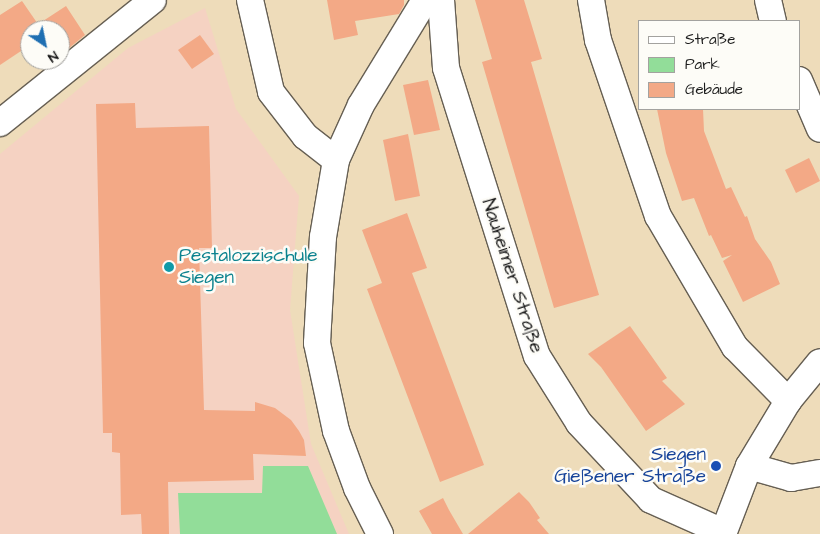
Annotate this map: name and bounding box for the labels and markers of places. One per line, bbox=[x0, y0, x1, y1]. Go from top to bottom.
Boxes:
place label: Pestalozzischule Siegen bbox=[179, 245, 318, 289]
marker: Pestalozzischule Siegen bbox=[163, 261, 175, 273]
place label: Siegen Gießener Straße bbox=[554, 444, 706, 488]
marker: Siegen Gießener Straße bbox=[710, 460, 722, 472]

